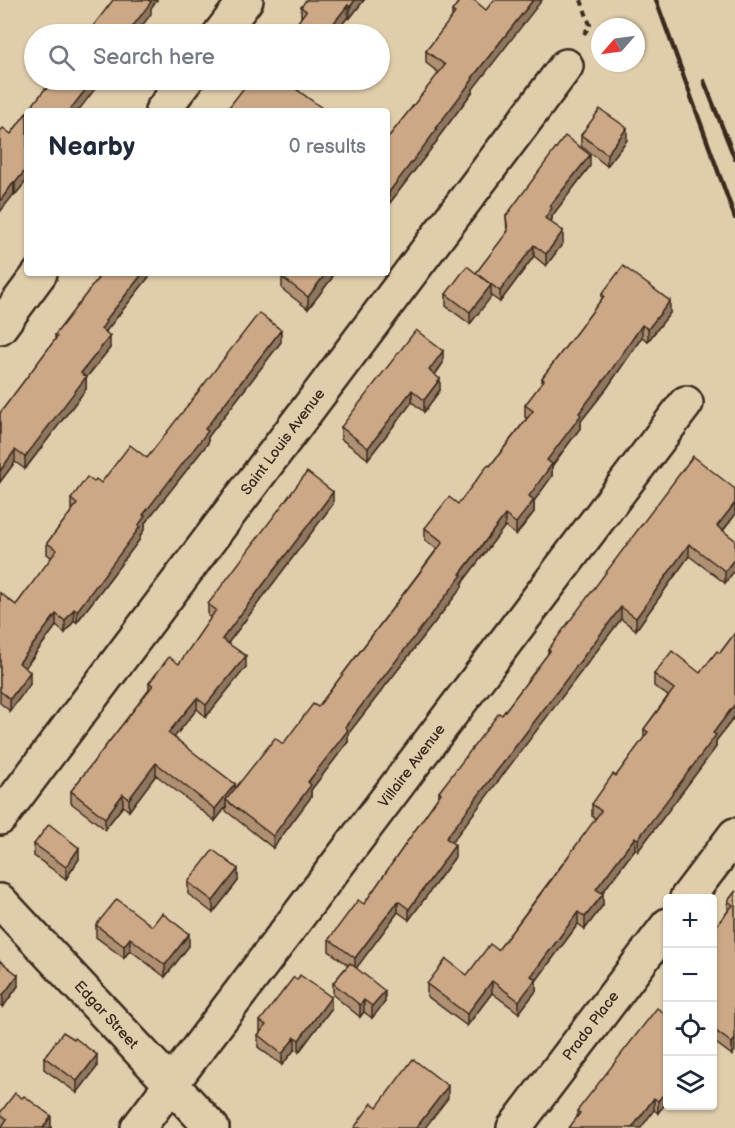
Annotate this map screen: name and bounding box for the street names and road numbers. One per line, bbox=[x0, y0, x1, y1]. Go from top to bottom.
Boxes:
street label: Saint Louis Avenue bbox=[237, 385, 329, 499]
street label: Villaire Avenue bbox=[374, 720, 450, 812]
street label: Edgar Street bbox=[70, 977, 143, 1053]
street label: Prado Place bbox=[559, 987, 623, 1065]

